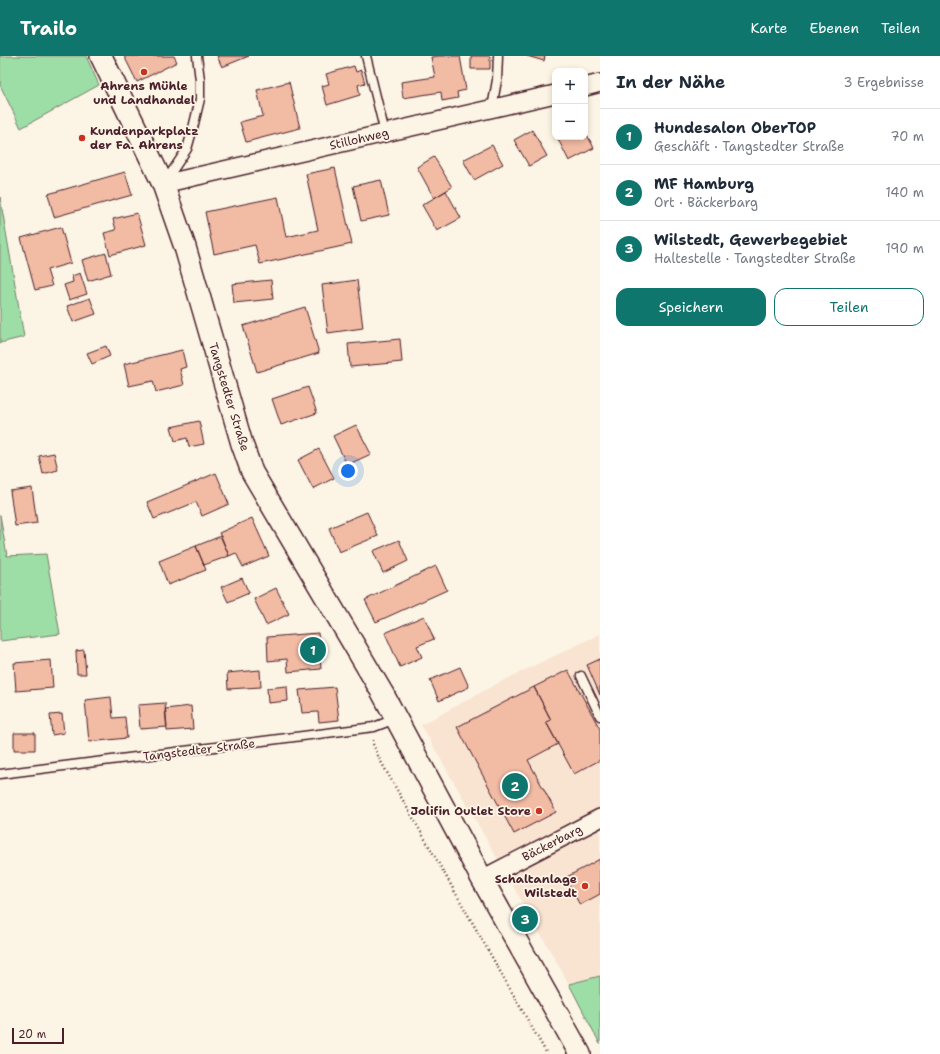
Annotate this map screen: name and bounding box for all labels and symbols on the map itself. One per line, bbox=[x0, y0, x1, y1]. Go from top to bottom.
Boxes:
marker: Ahrens Mühle und Landhandel bbox=[139, 67, 149, 77]
place label: Ahrens Mühle und Landhandel bbox=[93, 78, 195, 108]
place label: Kundenparkplatz der Fa. Ahrens bbox=[90, 123, 199, 153]
street label: Stillohweg bbox=[328, 124, 390, 154]
marker: Kundenparkplatz der Fa. Ahrens bbox=[77, 133, 87, 143]
street label: Tangstedter Straße bbox=[205, 341, 253, 453]
your location bbox=[338, 461, 358, 481]
pin: 1 bbox=[300, 635, 326, 665]
street label: Tangstedter Straße bbox=[142, 735, 256, 765]
pin: 2 bbox=[502, 771, 528, 801]
place label: Jolifin Outlet Store bbox=[410, 803, 531, 819]
marker: Jolifin Outlet Store bbox=[534, 806, 544, 816]
street label: Bäckerbarg bbox=[519, 821, 585, 865]
place label: Schaltanlage Wilstedt bbox=[495, 871, 577, 901]
marker: Schaltanlage Wilstedt bbox=[580, 881, 590, 891]
pin: 3 bbox=[512, 904, 538, 934]
scale bar bbox=[12, 1026, 64, 1045]

